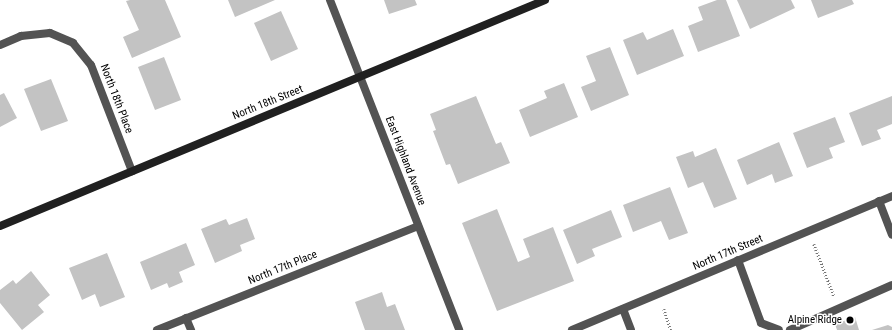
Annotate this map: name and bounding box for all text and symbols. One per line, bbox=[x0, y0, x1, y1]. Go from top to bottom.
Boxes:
street label: North 18th Place bbox=[97, 62, 135, 136]
street label: North 18th Street bbox=[231, 83, 305, 123]
street label: East Highland Avenue bbox=[382, 115, 428, 207]
street label: North 17th Street bbox=[691, 232, 765, 274]
street label: North 17th Place bbox=[247, 248, 319, 288]
place label: Alpine Ridge bbox=[788, 313, 842, 327]
marker: Alpine Ridge bbox=[845, 315, 855, 325]

